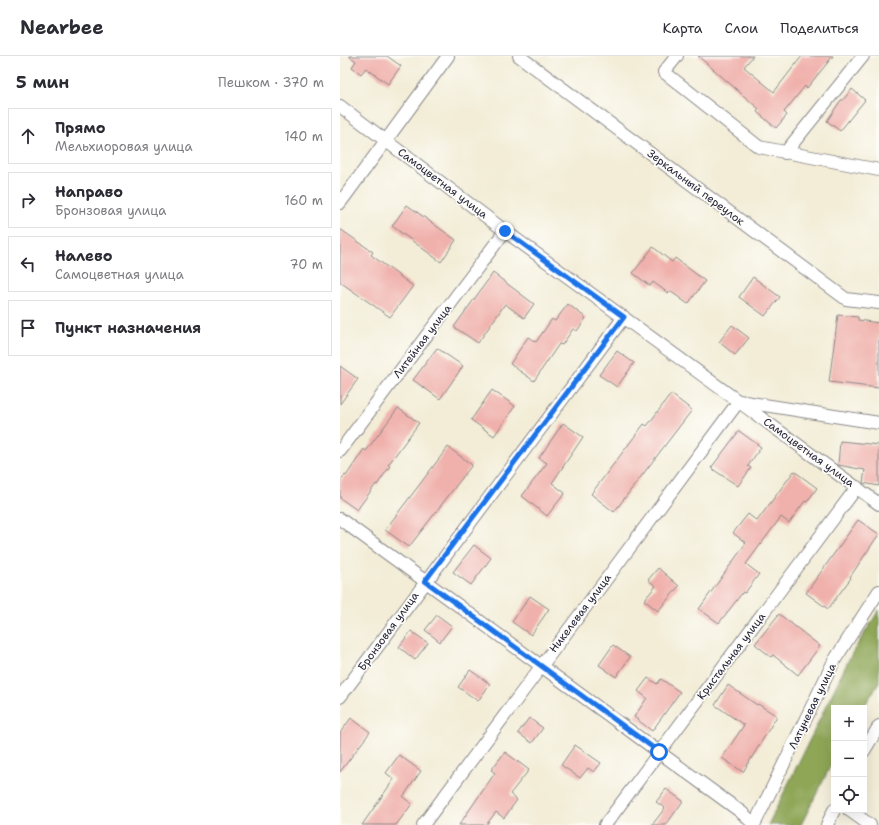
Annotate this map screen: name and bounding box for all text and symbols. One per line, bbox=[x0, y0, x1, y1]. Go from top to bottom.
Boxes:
text: Nearbee bbox=[20, 15, 104, 40]
text: Карта bbox=[662, 19, 703, 37]
text: Слои bbox=[725, 19, 758, 37]
text: Поделиться bbox=[780, 19, 859, 37]
text: 5 мин bbox=[16, 71, 69, 93]
text: Пешком · 370 m bbox=[218, 74, 324, 91]
text: Прямо bbox=[55, 118, 105, 138]
icon: ahead bbox=[17, 125, 39, 147]
text: 140 m bbox=[284, 128, 323, 145]
text: Мельхиоровая улица bbox=[55, 138, 192, 155]
street label: Самоцветная улица bbox=[395, 145, 491, 222]
street label: Зеркальный переулок bbox=[644, 146, 748, 229]
text: Направо bbox=[55, 182, 123, 202]
icon: right bbox=[17, 189, 39, 211]
text: 160 m bbox=[285, 192, 323, 209]
text: Бронзовая улица bbox=[55, 202, 166, 219]
route end bbox=[496, 222, 514, 240]
text: Налево bbox=[55, 246, 113, 266]
icon: left bbox=[17, 253, 39, 275]
text: 70 m bbox=[289, 256, 323, 273]
text: Самоцветная улица bbox=[55, 266, 184, 283]
street label: Литейная улица bbox=[390, 301, 455, 381]
icon: arrive bbox=[17, 317, 39, 339]
text: Пункт назначения bbox=[55, 318, 201, 338]
street label: Самоцветная улица bbox=[760, 414, 857, 491]
street label: Никелевая улица bbox=[546, 571, 615, 656]
street label: Бронзовая улица bbox=[355, 589, 422, 674]
street label: Кристальная улица bbox=[694, 610, 769, 703]
street label: Латуневая улица bbox=[785, 661, 840, 752]
map controls bbox=[831, 705, 867, 813]
button: + bbox=[831, 705, 867, 741]
button: − bbox=[831, 741, 867, 777]
route start bbox=[650, 743, 668, 761]
button: locate bbox=[831, 777, 867, 813]

